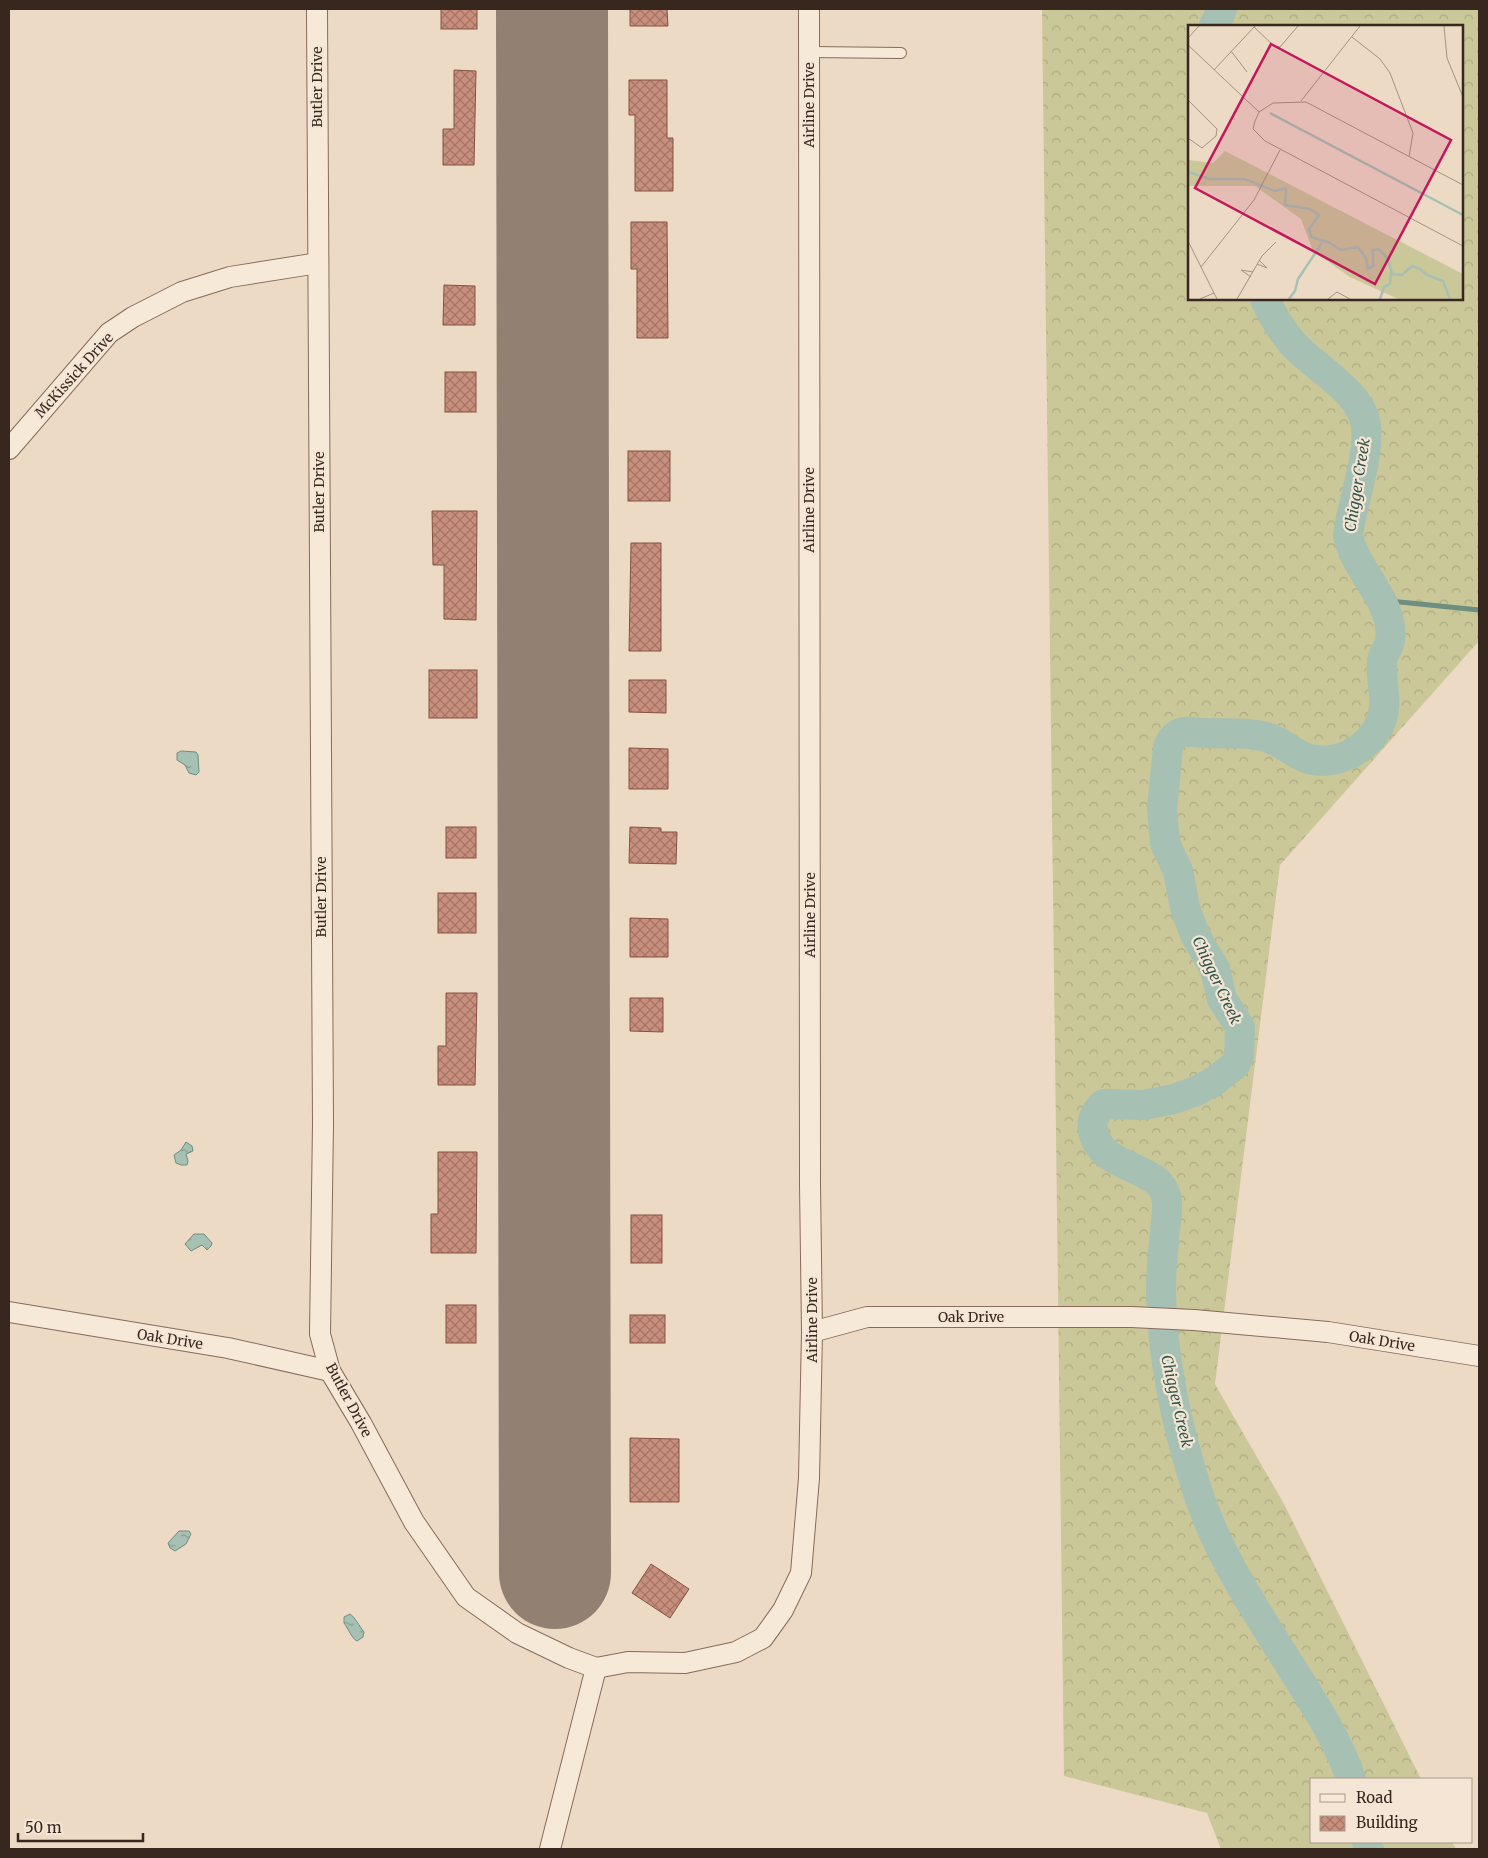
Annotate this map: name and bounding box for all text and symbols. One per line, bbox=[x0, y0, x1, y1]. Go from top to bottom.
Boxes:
inset map bbox=[1188, 25, 1463, 300]
street label: Butler Drive bbox=[308, 46, 326, 128]
street label: Airline Drive bbox=[800, 62, 818, 149]
street label: McKissick Drive bbox=[31, 329, 117, 421]
water label: Chigger Creek bbox=[1340, 436, 1374, 533]
street label: Butler Drive bbox=[310, 451, 328, 533]
street label: Airline Drive bbox=[800, 467, 818, 554]
street label: Butler Drive bbox=[312, 856, 330, 938]
street label: Airline Drive bbox=[801, 872, 819, 959]
water label: Chigger Creek bbox=[1188, 933, 1246, 1028]
street label: Airline Drive bbox=[803, 1277, 821, 1364]
street label: Oak Drive bbox=[938, 1308, 1004, 1326]
street label: Oak Drive bbox=[136, 1325, 204, 1353]
street label: Oak Drive bbox=[1348, 1327, 1416, 1355]
water label: Chigger Creek bbox=[1157, 1353, 1197, 1450]
street label: Butler Drive bbox=[322, 1360, 376, 1440]
legend bbox=[1310, 1778, 1473, 1843]
text: Road bbox=[1356, 1788, 1392, 1807]
scale bar bbox=[18, 1810, 142, 1842]
text: Building bbox=[1356, 1813, 1418, 1832]
text: 50 m bbox=[25, 1818, 62, 1837]

